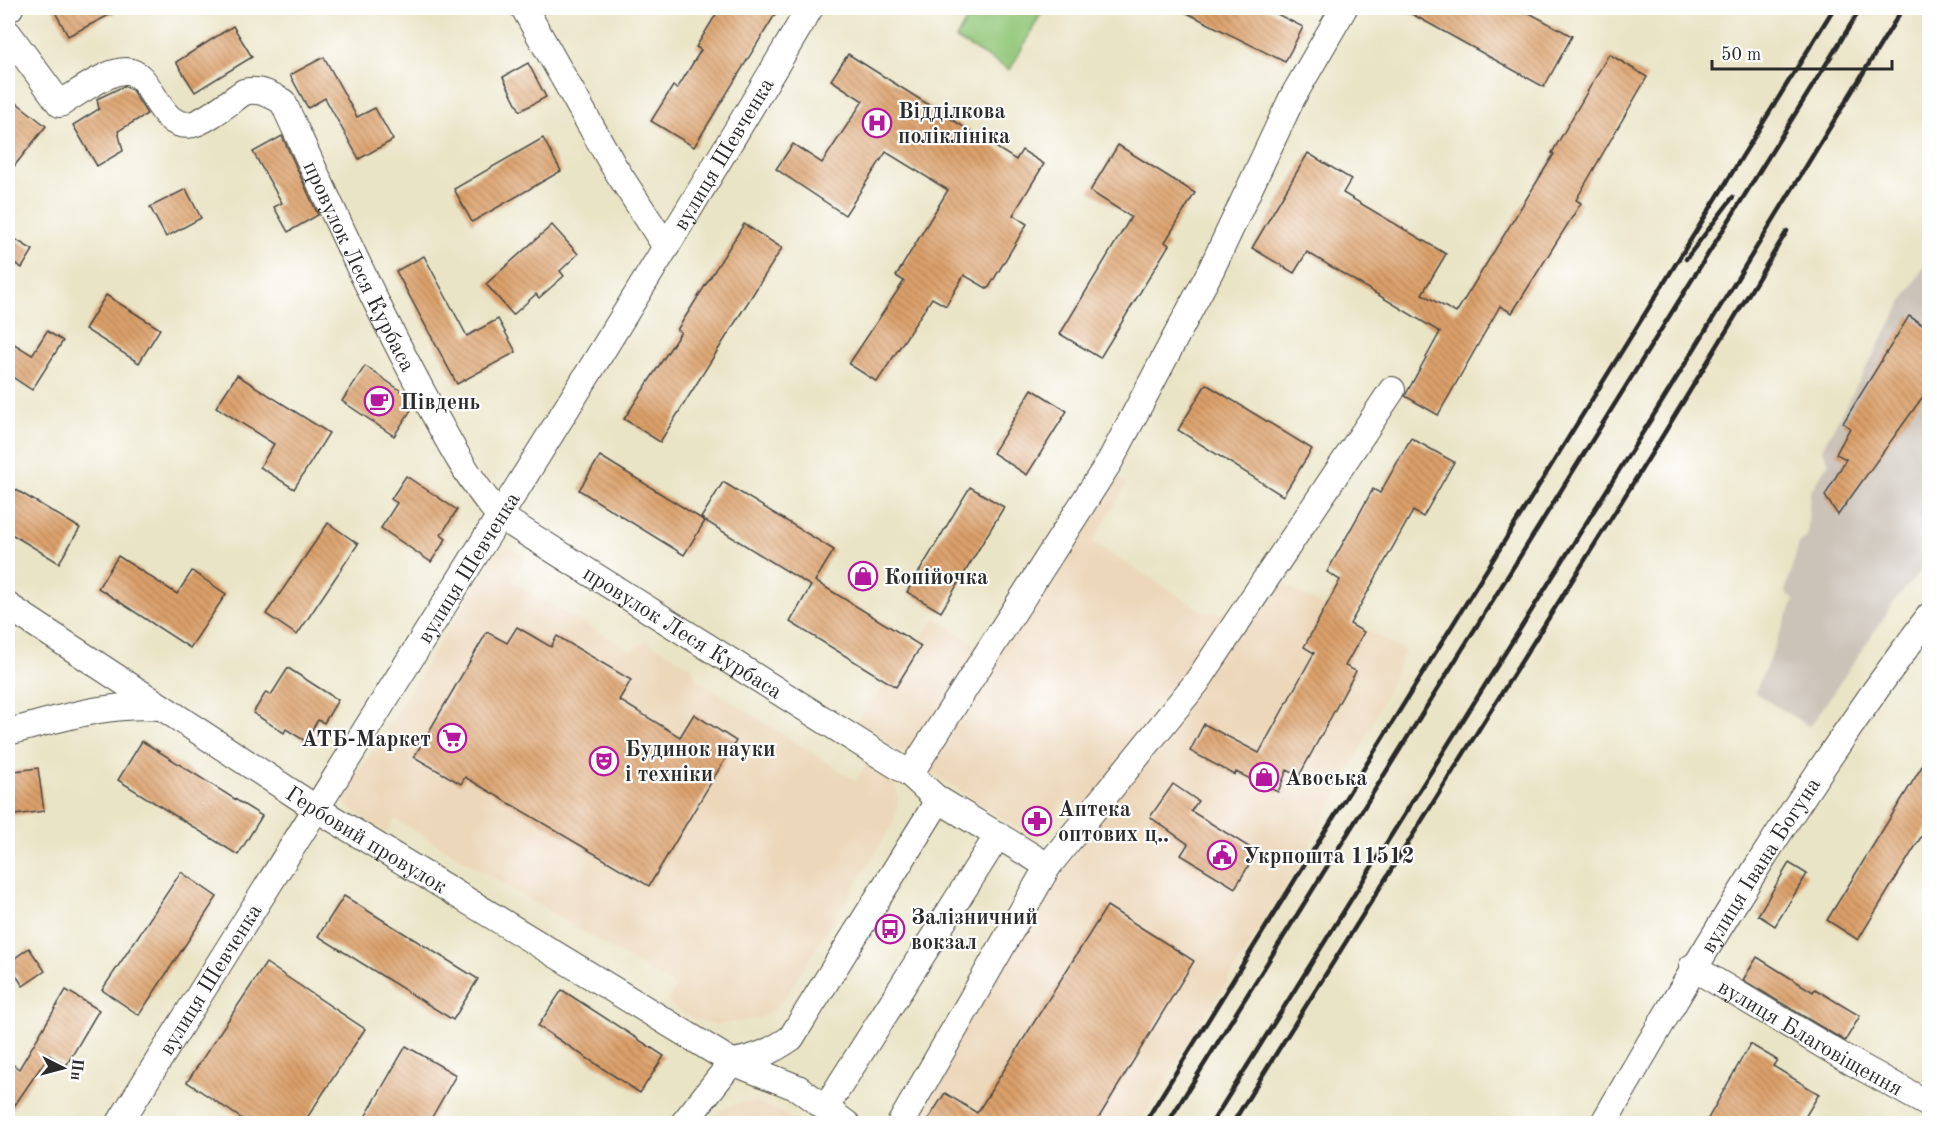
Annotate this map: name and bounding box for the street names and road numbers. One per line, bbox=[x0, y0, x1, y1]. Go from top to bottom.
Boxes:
street label: вулиця Шевченка bbox=[670, 74, 779, 235]
street label: провулок Леся Курбаса bbox=[299, 158, 418, 376]
street label: вулиця Шевченка bbox=[414, 489, 525, 648]
street label: провулок Леся Курбаса bbox=[579, 563, 786, 704]
street label: вулиця Івана Богуна bbox=[1697, 774, 1825, 957]
street label: Гербовий провулок bbox=[281, 783, 450, 899]
street label: вулиця Шевченка bbox=[156, 900, 267, 1059]
street label: вулиця Благовіщення bbox=[1714, 976, 1906, 1101]

